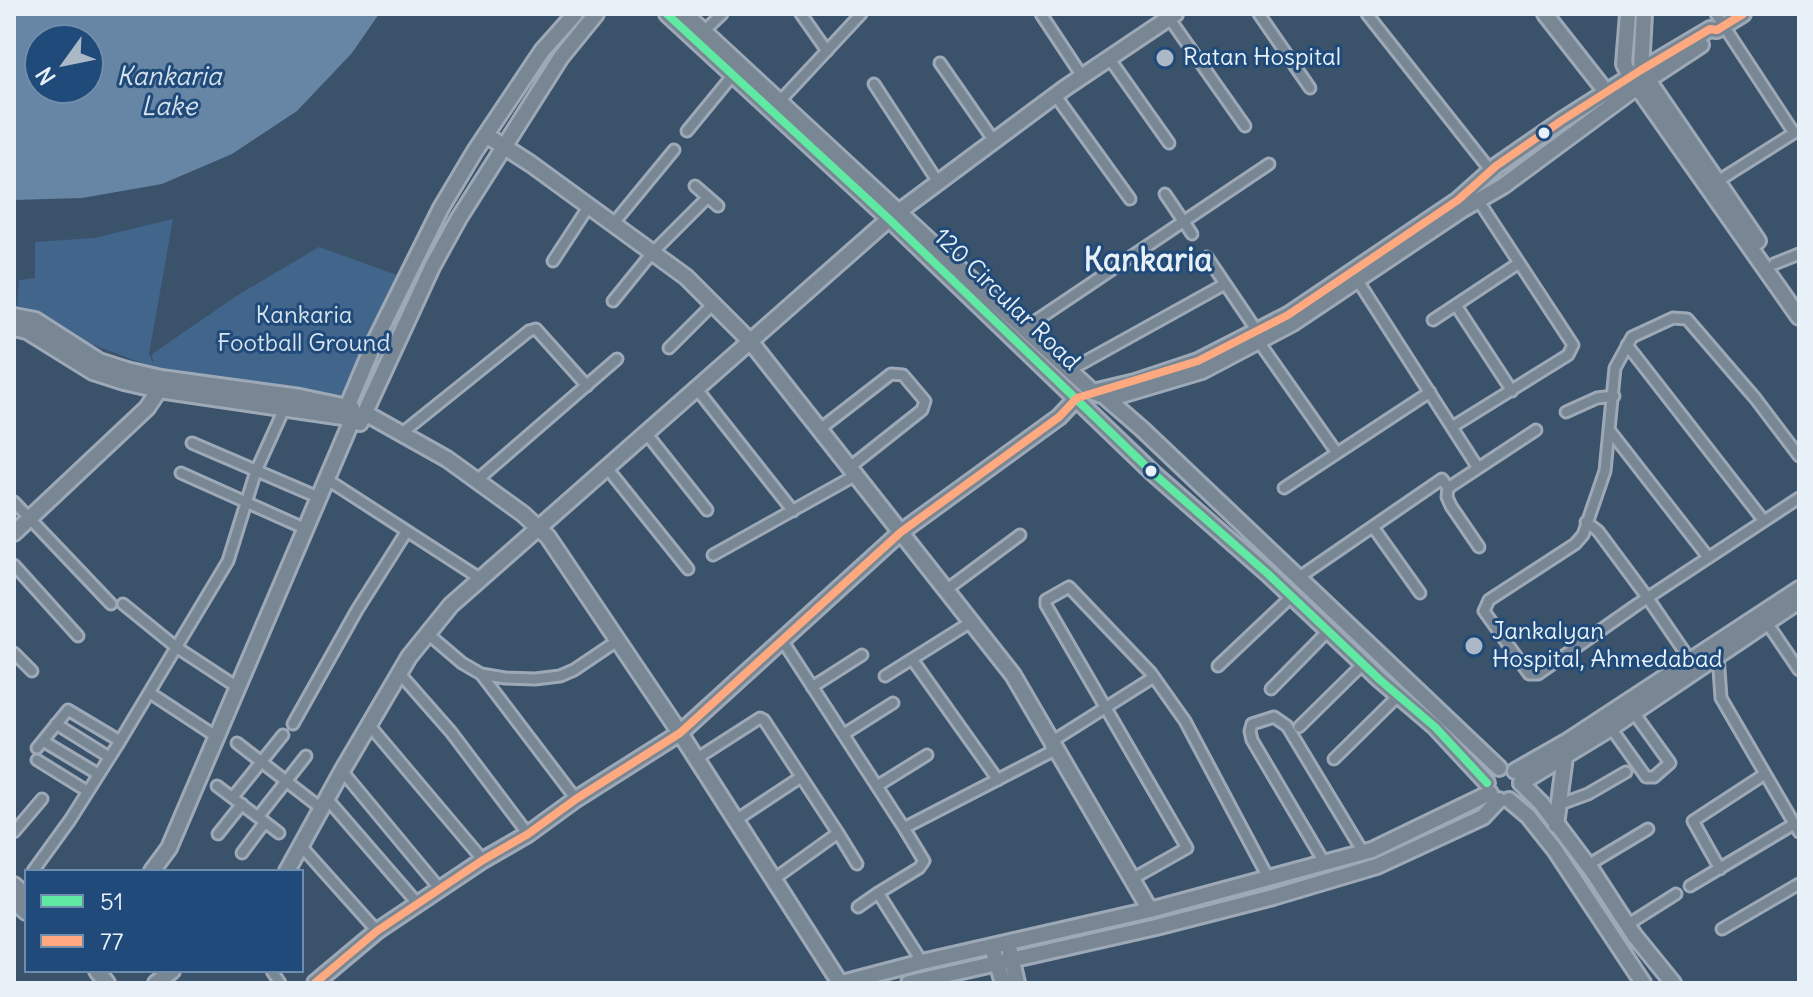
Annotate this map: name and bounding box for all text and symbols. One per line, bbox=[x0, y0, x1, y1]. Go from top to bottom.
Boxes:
north arrow bbox=[24, 24, 104, 104]
place label: Ratan Hospital bbox=[1183, 44, 1341, 72]
marker: Ratan Hospital bbox=[1154, 47, 1176, 69]
text: N bbox=[30, 62, 61, 90]
water label: Kankaria Lake bbox=[117, 62, 221, 124]
unlabelled marker bbox=[1536, 125, 1552, 141]
street label: 120 Circular Road bbox=[927, 223, 1085, 377]
district label: Kankaria bbox=[1083, 243, 1213, 281]
park label: Kankaria Football Ground bbox=[217, 302, 391, 358]
unlabelled marker bbox=[1143, 463, 1159, 479]
place label: Jankalyan Hospital, Ahmedabad bbox=[1492, 618, 1723, 674]
marker: Jankalyan Hospital, Ahmedabad bbox=[1463, 635, 1485, 657]
legend bbox=[24, 869, 304, 973]
text: 51 bbox=[100, 886, 123, 916]
text: 77 bbox=[100, 926, 124, 956]

